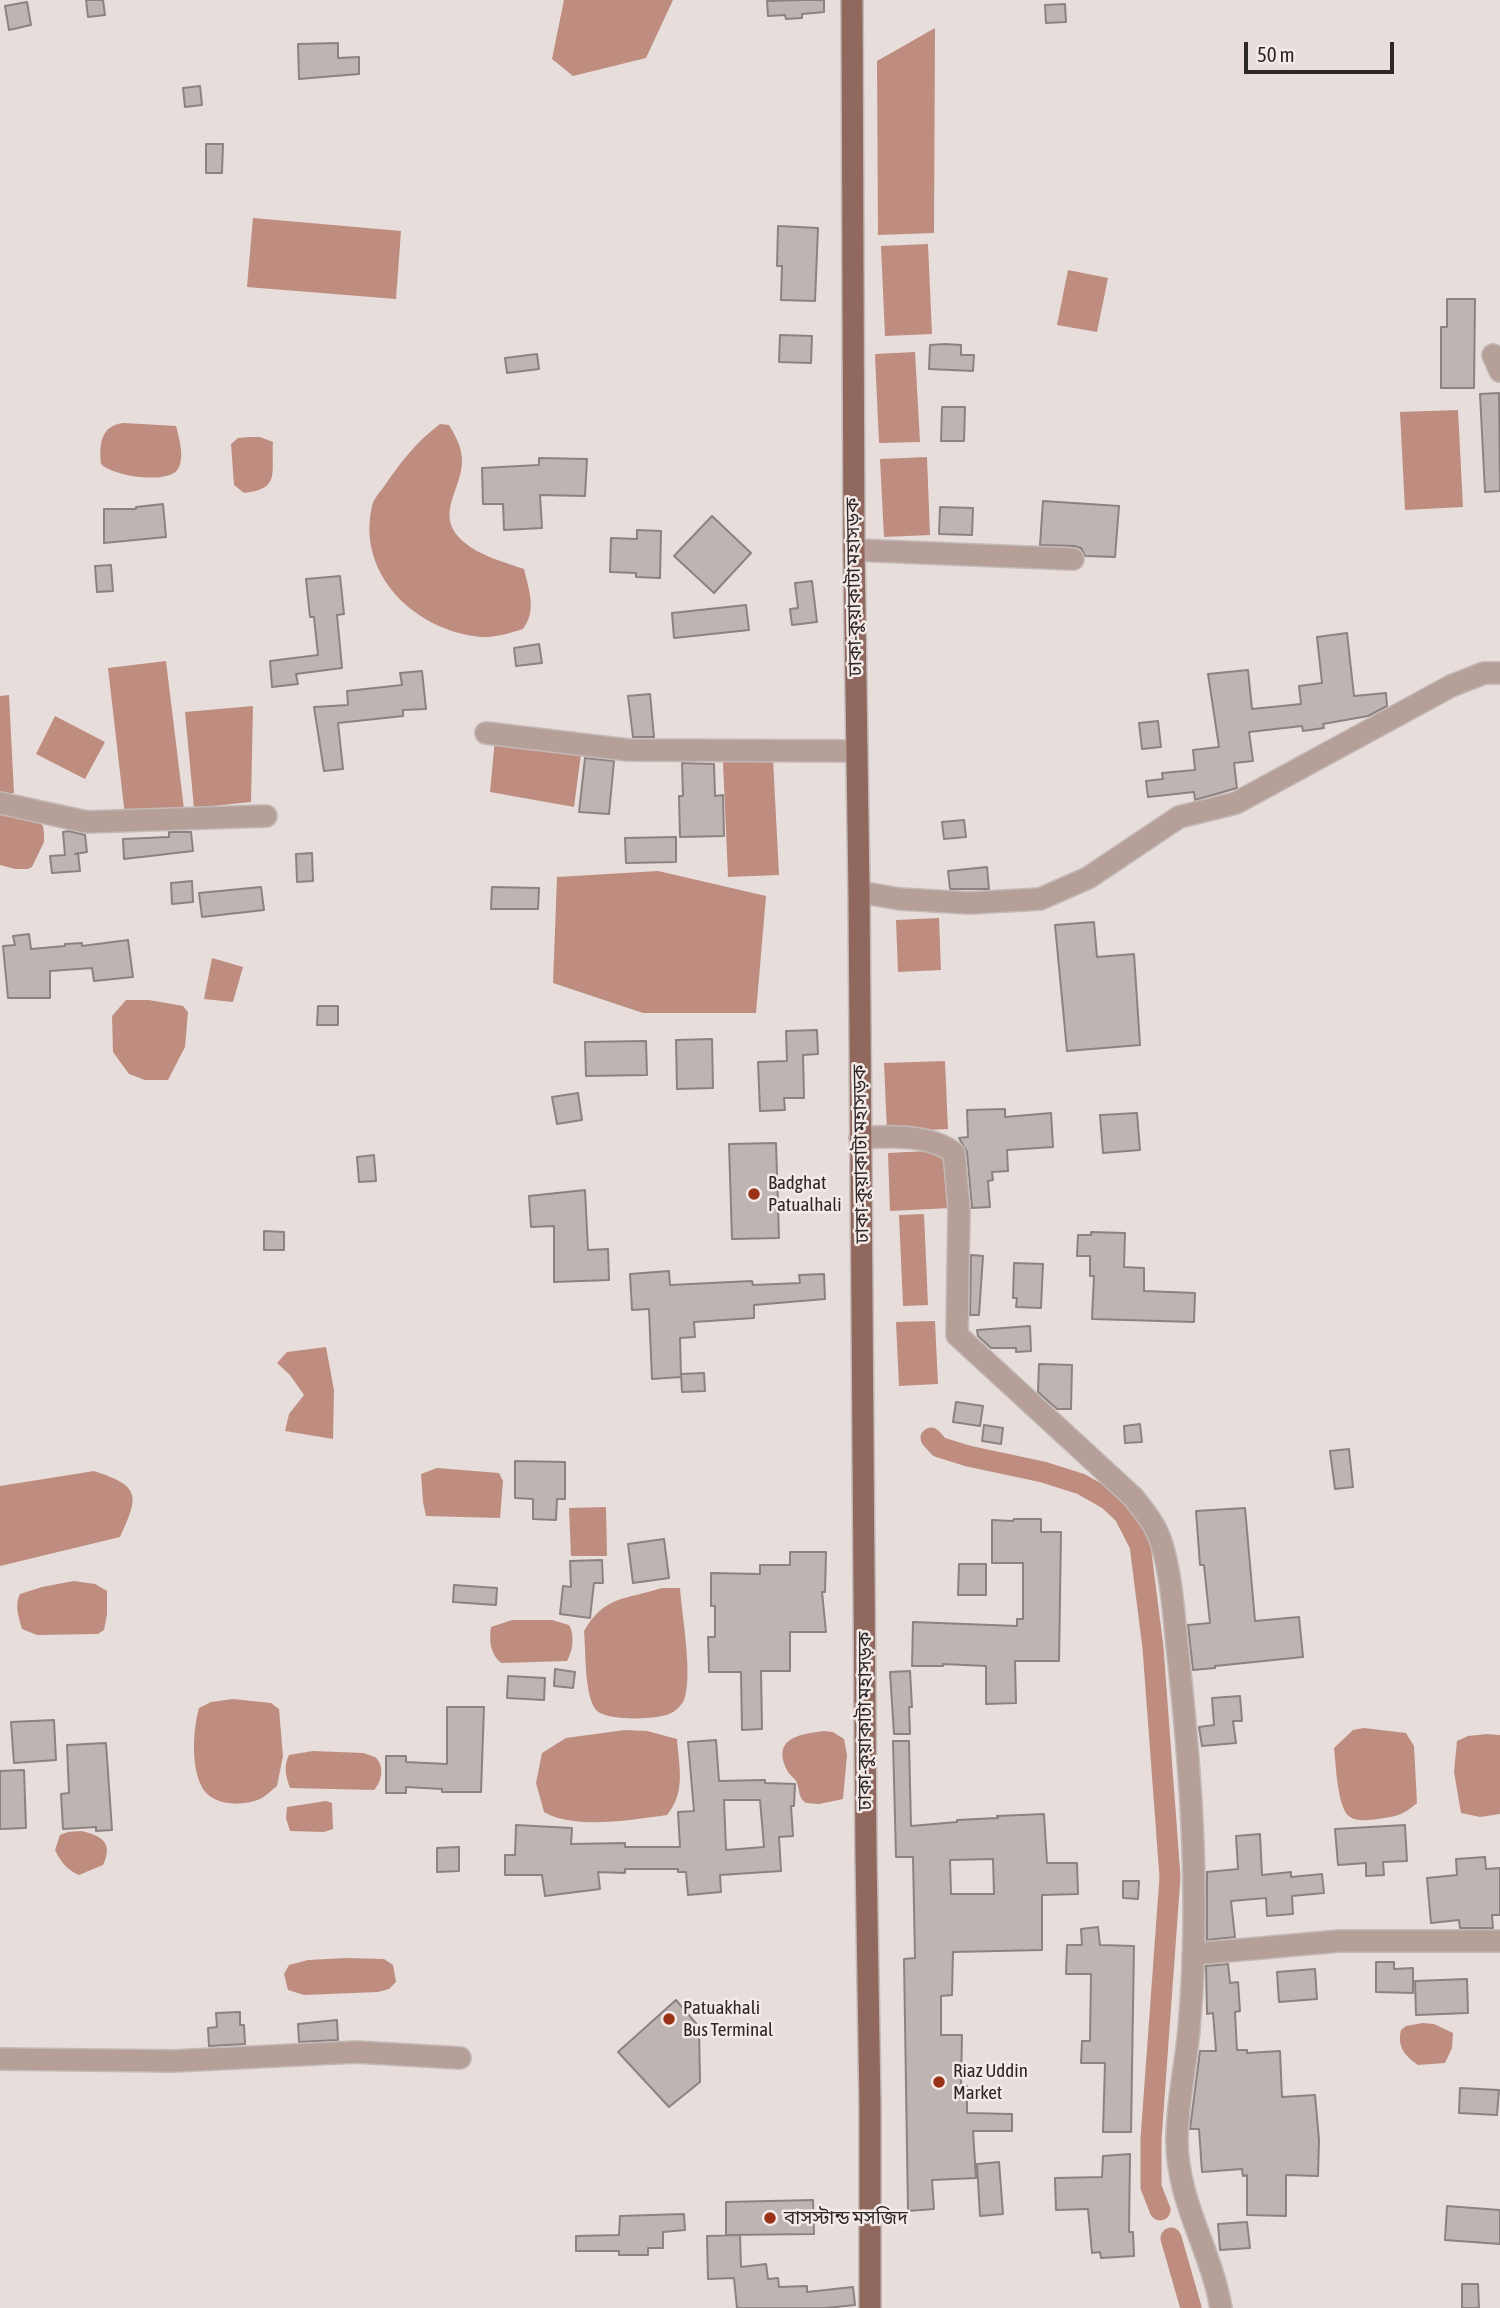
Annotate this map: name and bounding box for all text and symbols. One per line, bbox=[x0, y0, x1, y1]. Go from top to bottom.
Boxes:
scale bar bbox=[1248, 28, 1398, 72]
text: 50 m bbox=[1257, 42, 1295, 66]
street label: ঢাকা-কুয়াকাটা মহাসড়ক bbox=[841, 497, 867, 677]
street label: ঢাকা-কুয়াকাটা মহাসড়ক bbox=[848, 1064, 874, 1244]
place label: Badghat Patualhali bbox=[768, 1172, 842, 1216]
marker: Badghat Patualhali bbox=[746, 1186, 762, 1202]
street label: ঢাকা-কুয়াকাটা মহাসড়ক bbox=[854, 1632, 876, 1810]
place label: Patuakhali Bus Terminal bbox=[683, 1997, 773, 2041]
marker: Patuakhali Bus Terminal bbox=[661, 2011, 677, 2027]
place label: Riaz Uddin Market bbox=[953, 2060, 1028, 2104]
marker: Riaz Uddin Market bbox=[931, 2074, 947, 2090]
place label: বাসস্টান্ড মসজিদ bbox=[784, 2207, 908, 2229]
marker: বাসস্টান্ড মসজিদ bbox=[762, 2210, 778, 2226]

